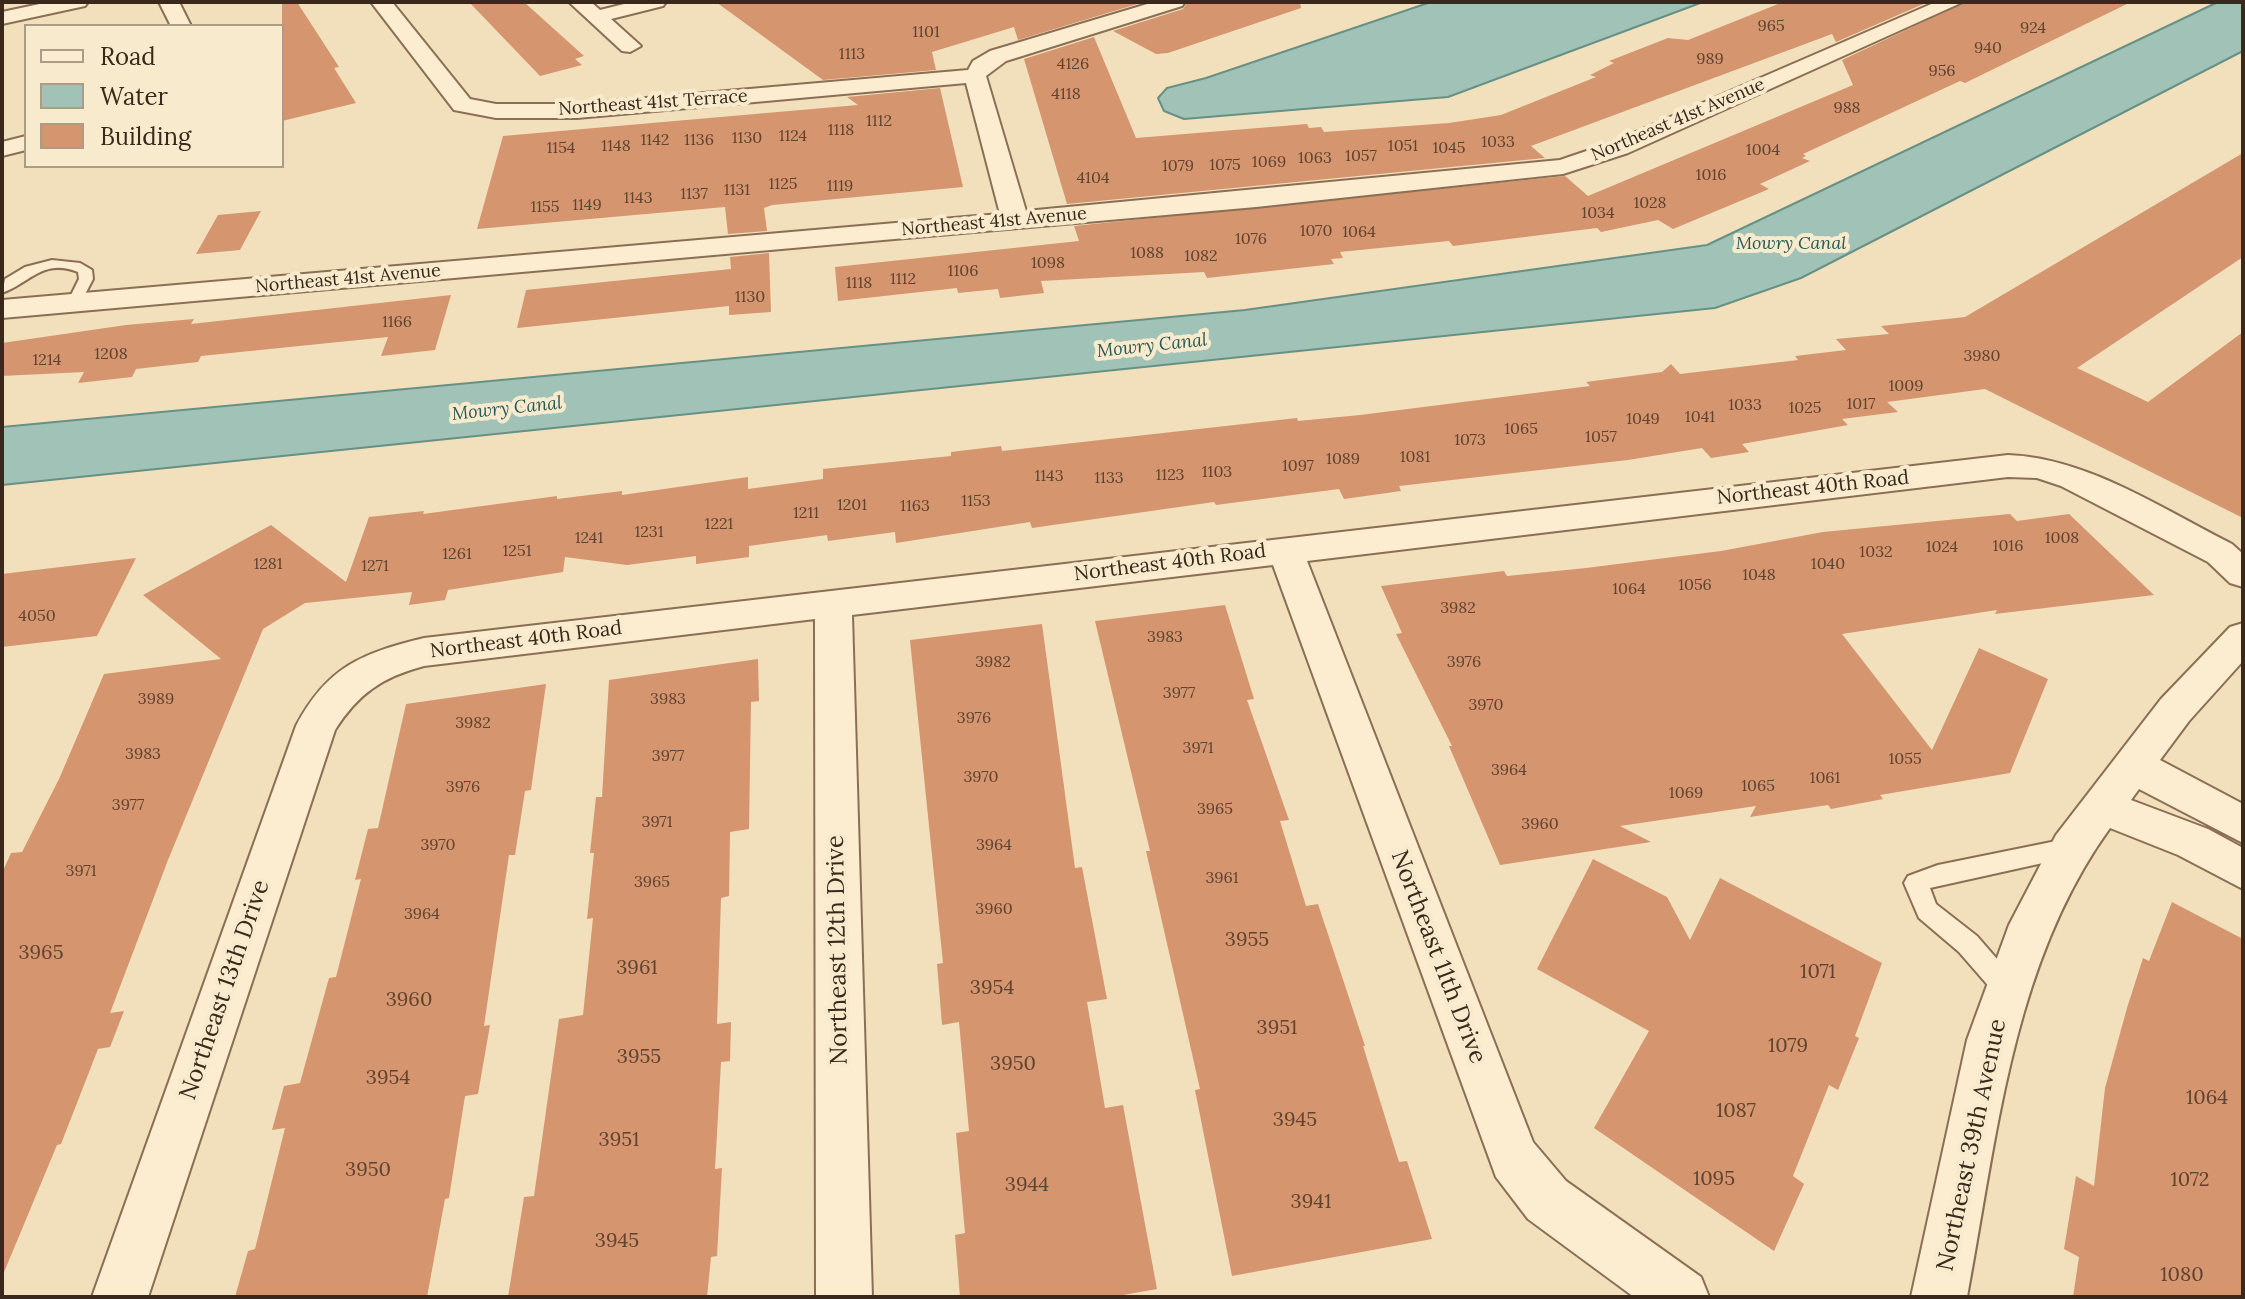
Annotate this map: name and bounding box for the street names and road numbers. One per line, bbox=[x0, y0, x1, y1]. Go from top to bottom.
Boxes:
street label: Northeast 41st Avenue bbox=[1588, 74, 1768, 166]
street label: Northeast 41st Terrace bbox=[558, 86, 748, 120]
street label: Northeast 41st Avenue bbox=[900, 203, 1088, 241]
street label: Northeast 41st Avenue bbox=[254, 260, 442, 298]
street label: Northeast 40th Road bbox=[1716, 466, 1910, 510]
street label: Northeast 40th Road bbox=[1073, 539, 1267, 587]
street label: Northeast 40th Road bbox=[429, 616, 623, 664]
street label: Northeast 12th Drive bbox=[822, 835, 854, 1065]
street label: Northeast 11th Drive bbox=[1384, 846, 1492, 1068]
street label: Northeast 13th Drive bbox=[174, 876, 276, 1104]
street label: Northeast 39th Avenue bbox=[1931, 1016, 2013, 1274]

